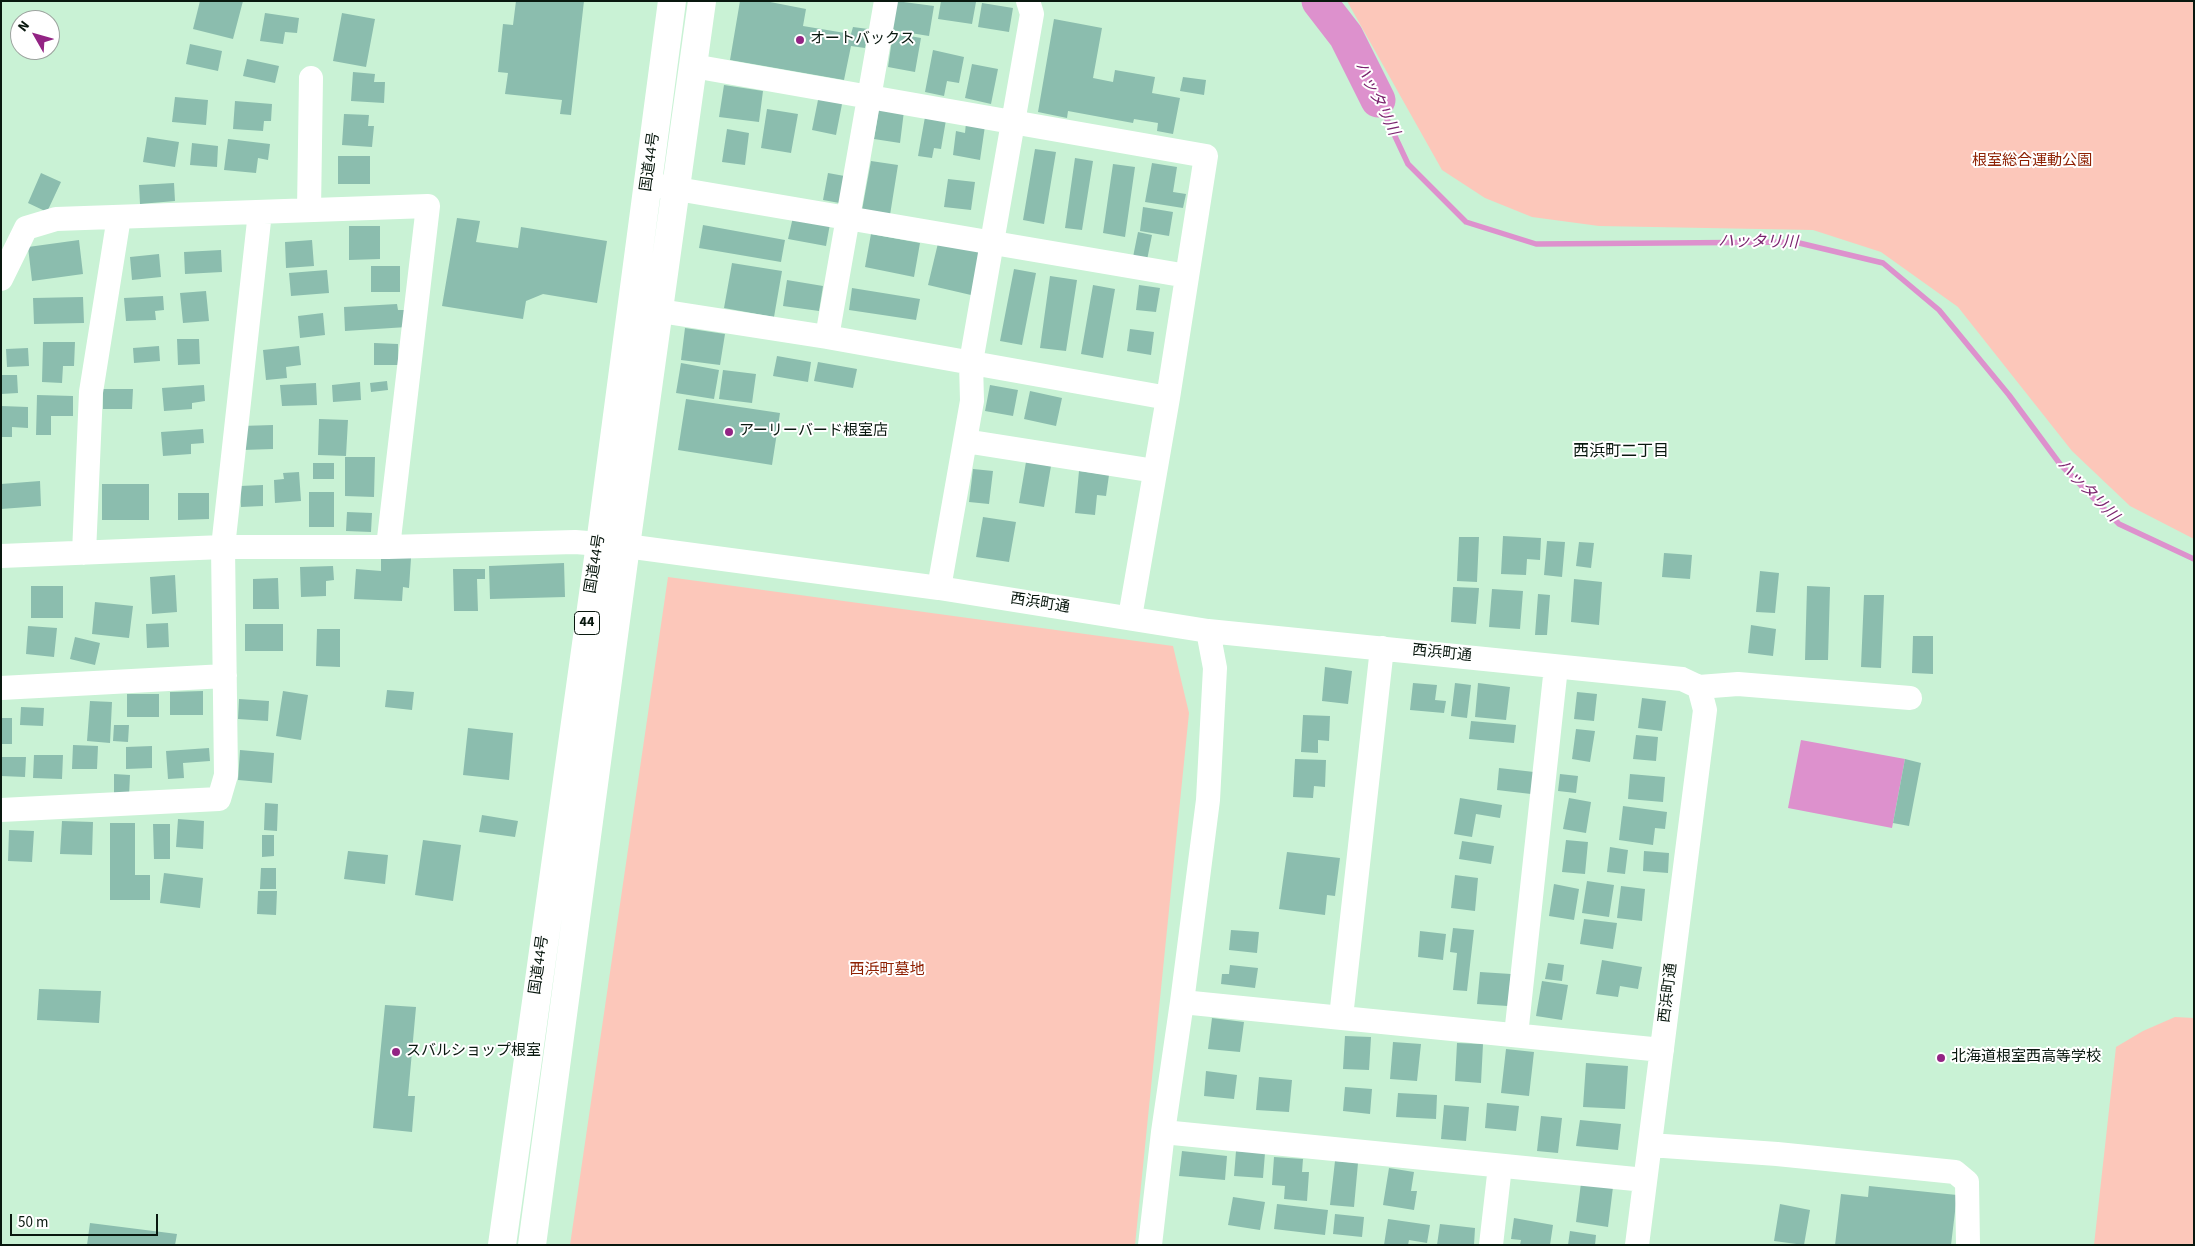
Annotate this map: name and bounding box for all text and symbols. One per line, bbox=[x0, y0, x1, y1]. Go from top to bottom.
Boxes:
north arrow bbox=[10, 10, 60, 60]
text: N bbox=[13, 17, 35, 36]
place label: オートバックス bbox=[810, 31, 915, 49]
marker: オートバックス bbox=[794, 34, 806, 46]
water label: ハッタリ川 bbox=[1350, 59, 1402, 139]
street label: 国道44号 bbox=[638, 131, 664, 193]
park label: 根室総合運動公園 bbox=[1972, 153, 2092, 171]
water label: ハッタリ川 bbox=[1718, 233, 1798, 253]
place label: アーリーバード根室店 bbox=[739, 423, 888, 441]
marker: アーリーバード根室店 bbox=[723, 426, 735, 438]
district label: 西浜町二丁目 bbox=[1573, 442, 1669, 462]
water label: ハッタリ川 bbox=[2052, 456, 2122, 526]
street label: 国道44号 bbox=[582, 533, 610, 595]
street label: 西浜町通 bbox=[1009, 590, 1071, 618]
road number: 44 bbox=[574, 612, 600, 634]
street label: 西浜町通 bbox=[1411, 642, 1473, 666]
street label: 国道44号 bbox=[527, 934, 553, 996]
park label: 西浜町墓地 bbox=[850, 962, 924, 980]
street label: 西浜町通 bbox=[1656, 962, 1682, 1024]
place label: スバルショップ根室 bbox=[406, 1043, 541, 1061]
marker: スバルショップ根室 bbox=[390, 1046, 402, 1058]
place label: 北海道根室西高等学校 bbox=[1951, 1049, 2101, 1067]
marker: 北海道根室西高等学校 bbox=[1935, 1052, 1947, 1064]
scale bar bbox=[12, 1204, 160, 1236]
text: 50 m bbox=[18, 1212, 48, 1233]

